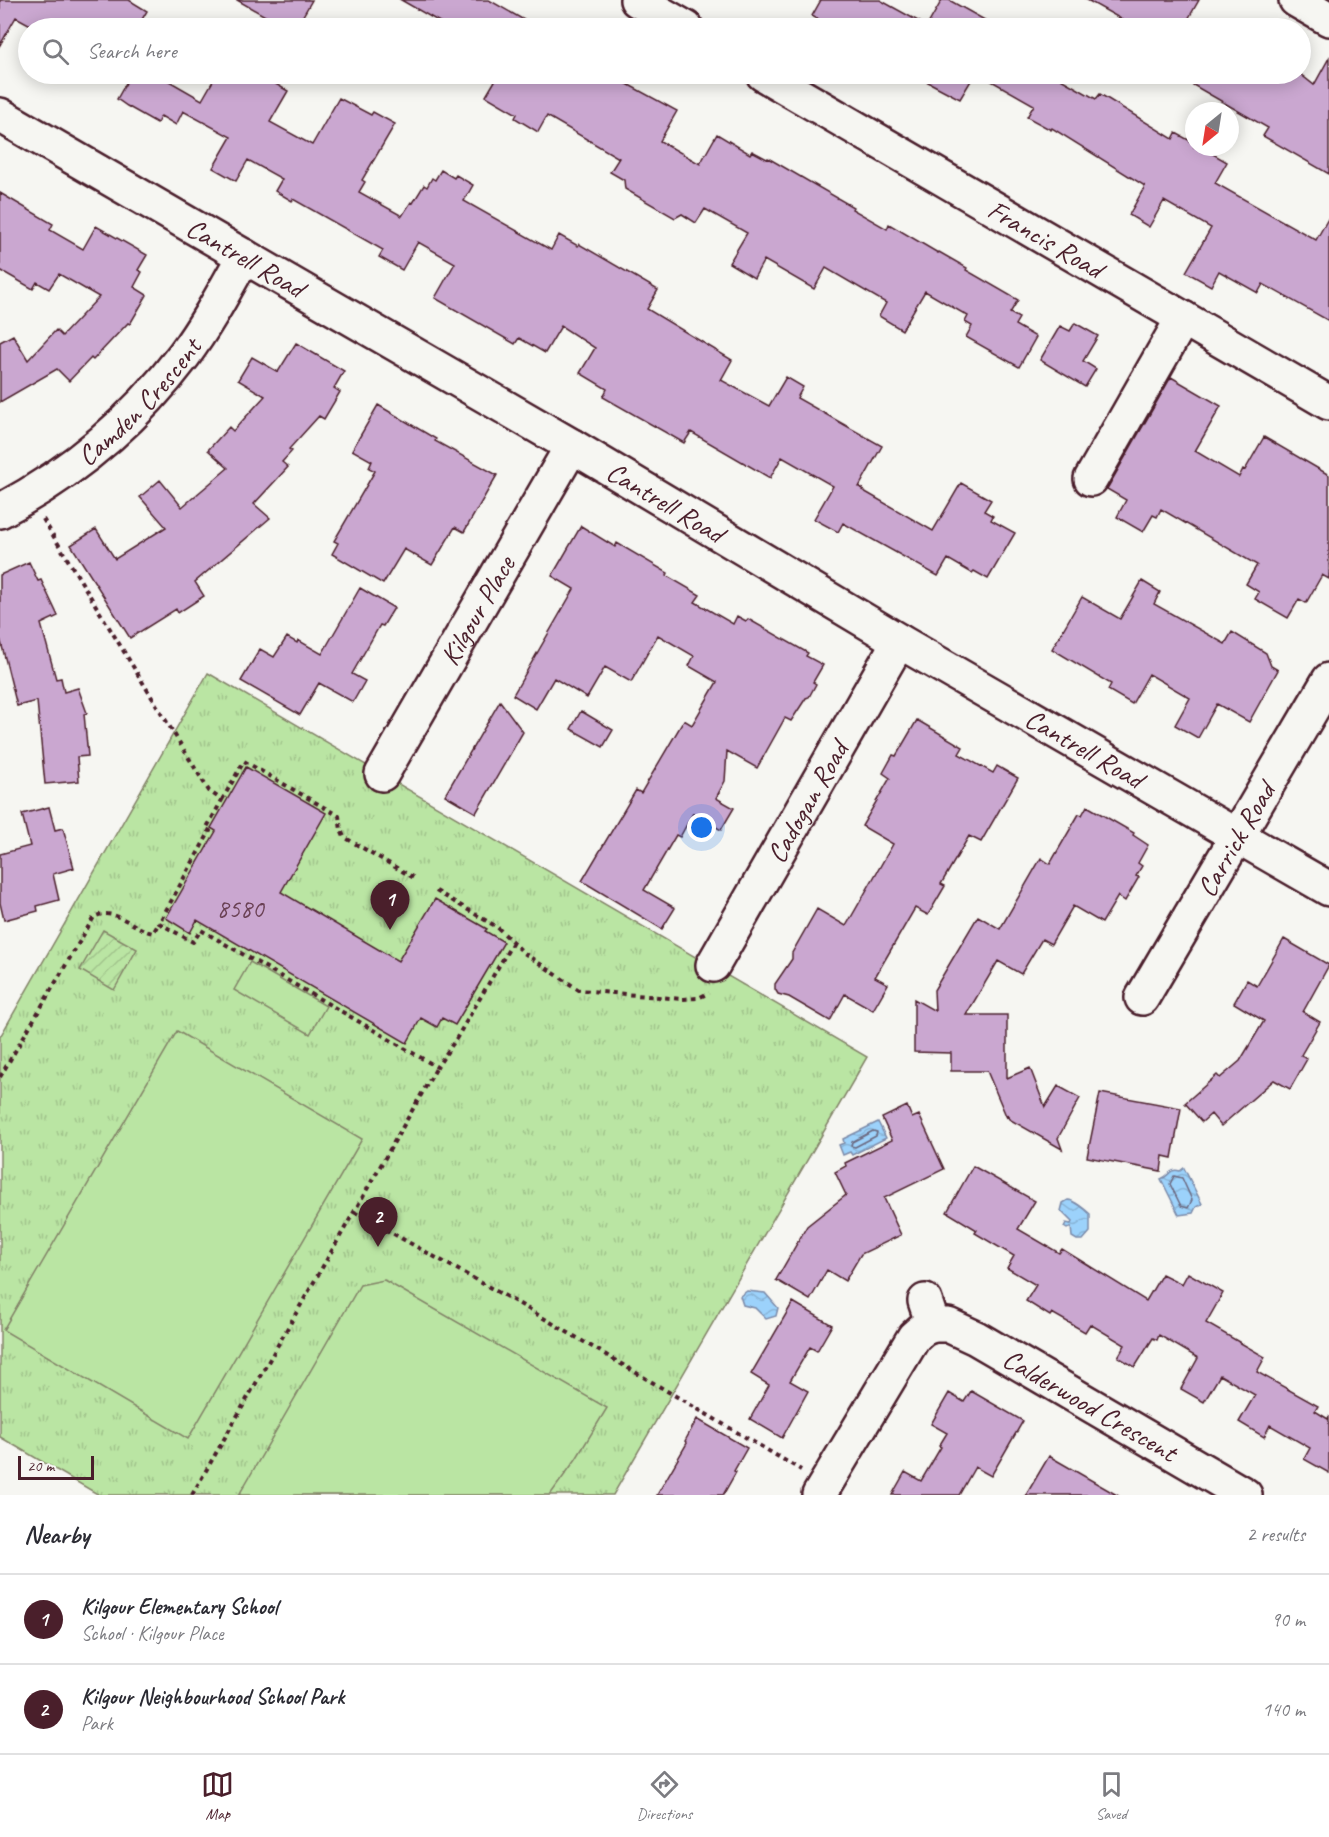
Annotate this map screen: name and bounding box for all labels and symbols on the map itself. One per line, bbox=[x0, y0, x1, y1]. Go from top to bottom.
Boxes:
north arrow bbox=[1185, 102, 1239, 156]
street label: Francis Road bbox=[982, 191, 1113, 287]
street label: Cantrell Road bbox=[180, 209, 315, 307]
street label: Camden Crescent bbox=[70, 329, 210, 473]
street label: Cantrell Road bbox=[601, 453, 734, 552]
street label: Kilgour Place bbox=[431, 548, 523, 671]
street label: Cantrell Road bbox=[1019, 700, 1154, 798]
street label: Cadogan Road bbox=[758, 732, 857, 869]
street label: Carrick Road bbox=[1188, 773, 1284, 903]
your location bbox=[687, 813, 716, 842]
pin: 1 bbox=[370, 880, 410, 930]
house number: 8580 bbox=[217, 892, 266, 925]
pin: 2 bbox=[358, 1198, 398, 1247]
street label: Calderwood Crescent bbox=[997, 1340, 1186, 1470]
scale bar bbox=[18, 1453, 94, 1480]

